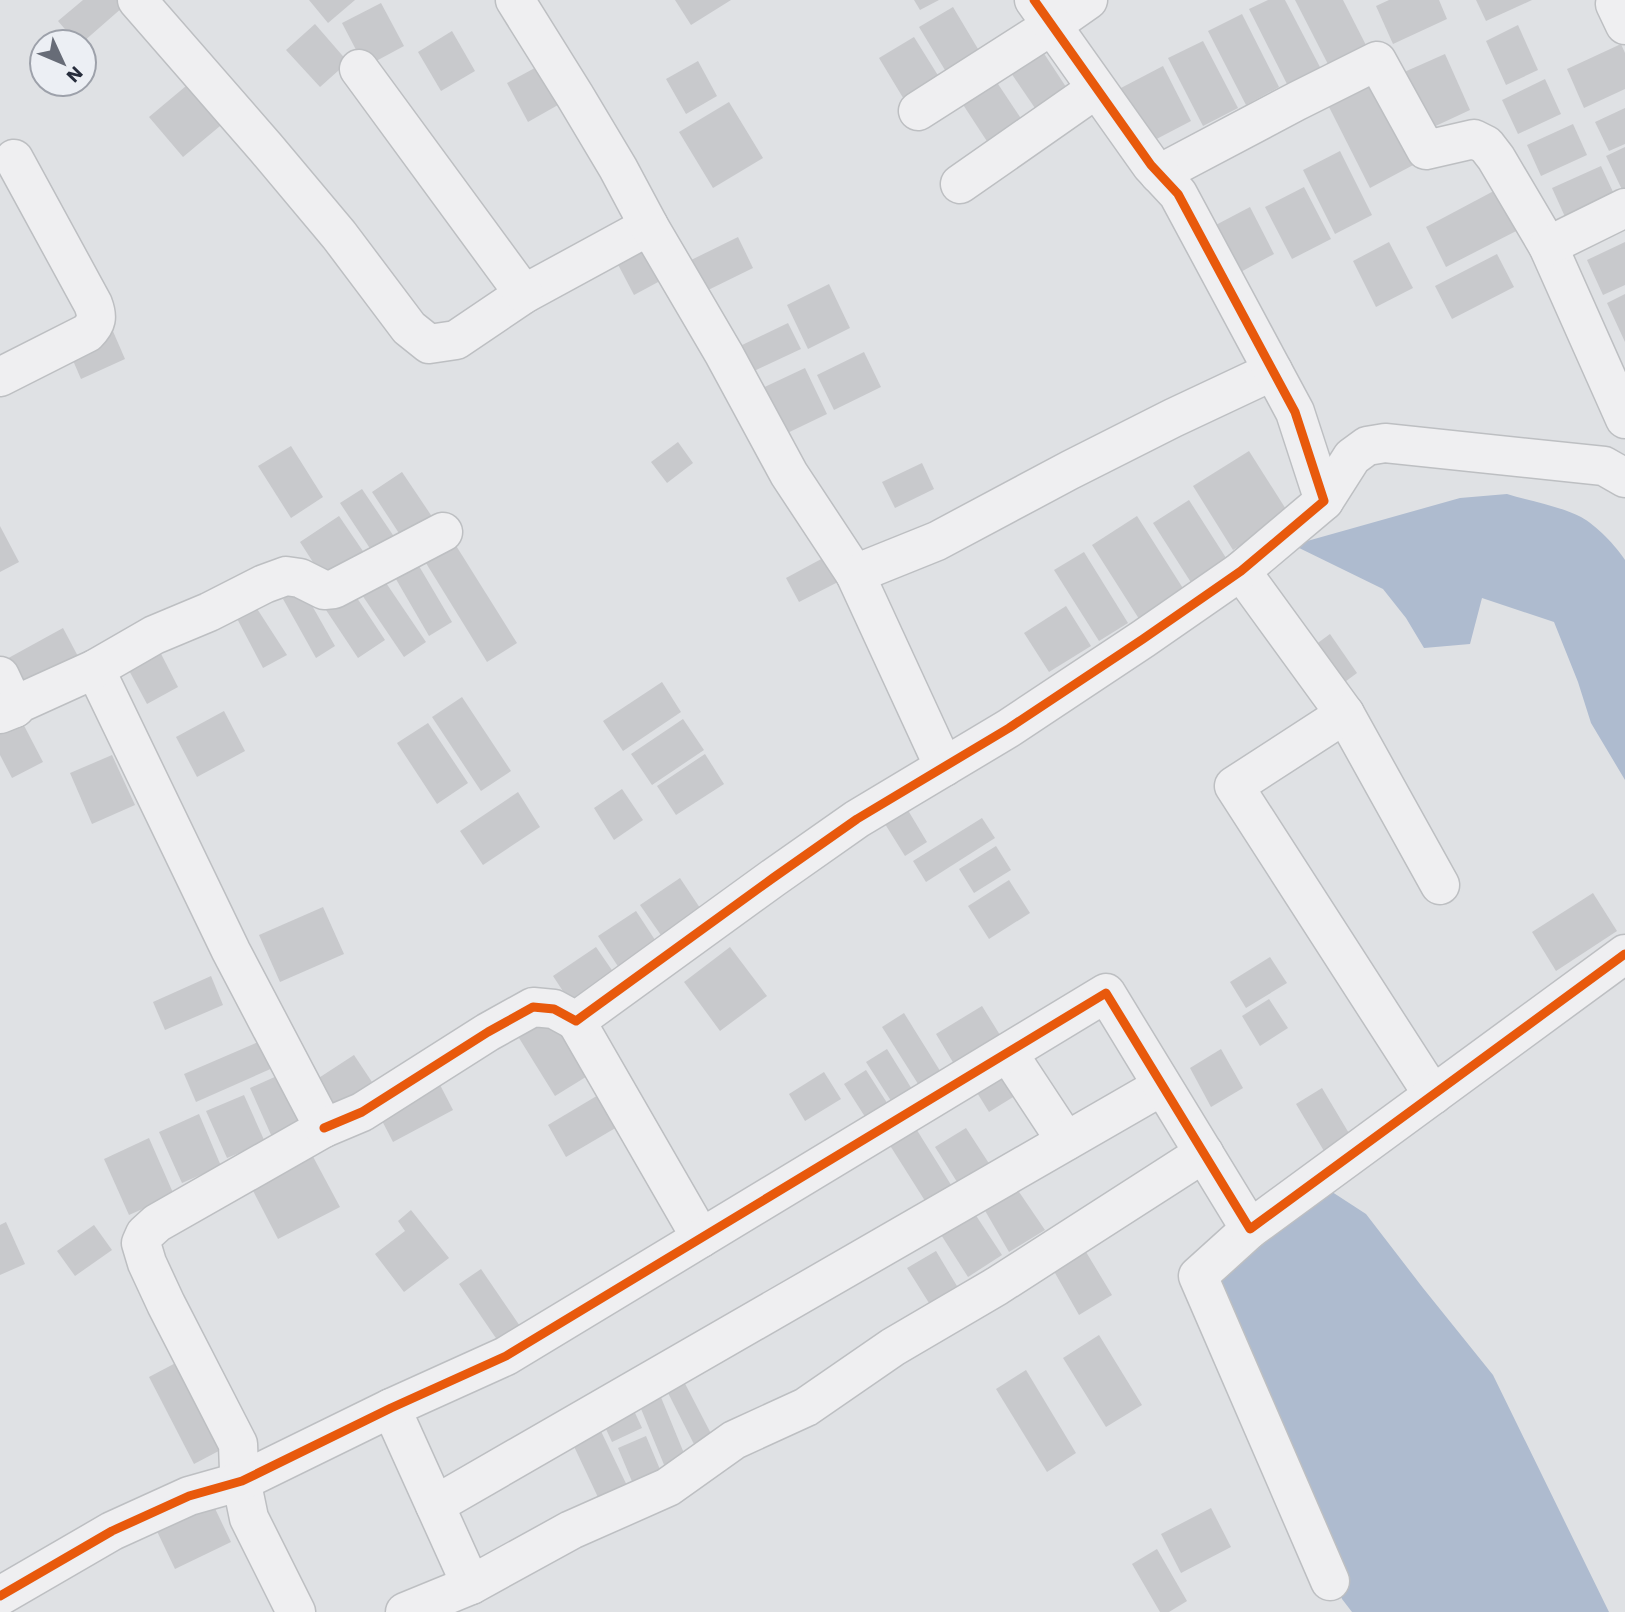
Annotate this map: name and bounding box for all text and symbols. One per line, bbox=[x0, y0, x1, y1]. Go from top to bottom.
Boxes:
north arrow bbox=[28, 28, 98, 98]
text: N bbox=[62, 61, 88, 88]

